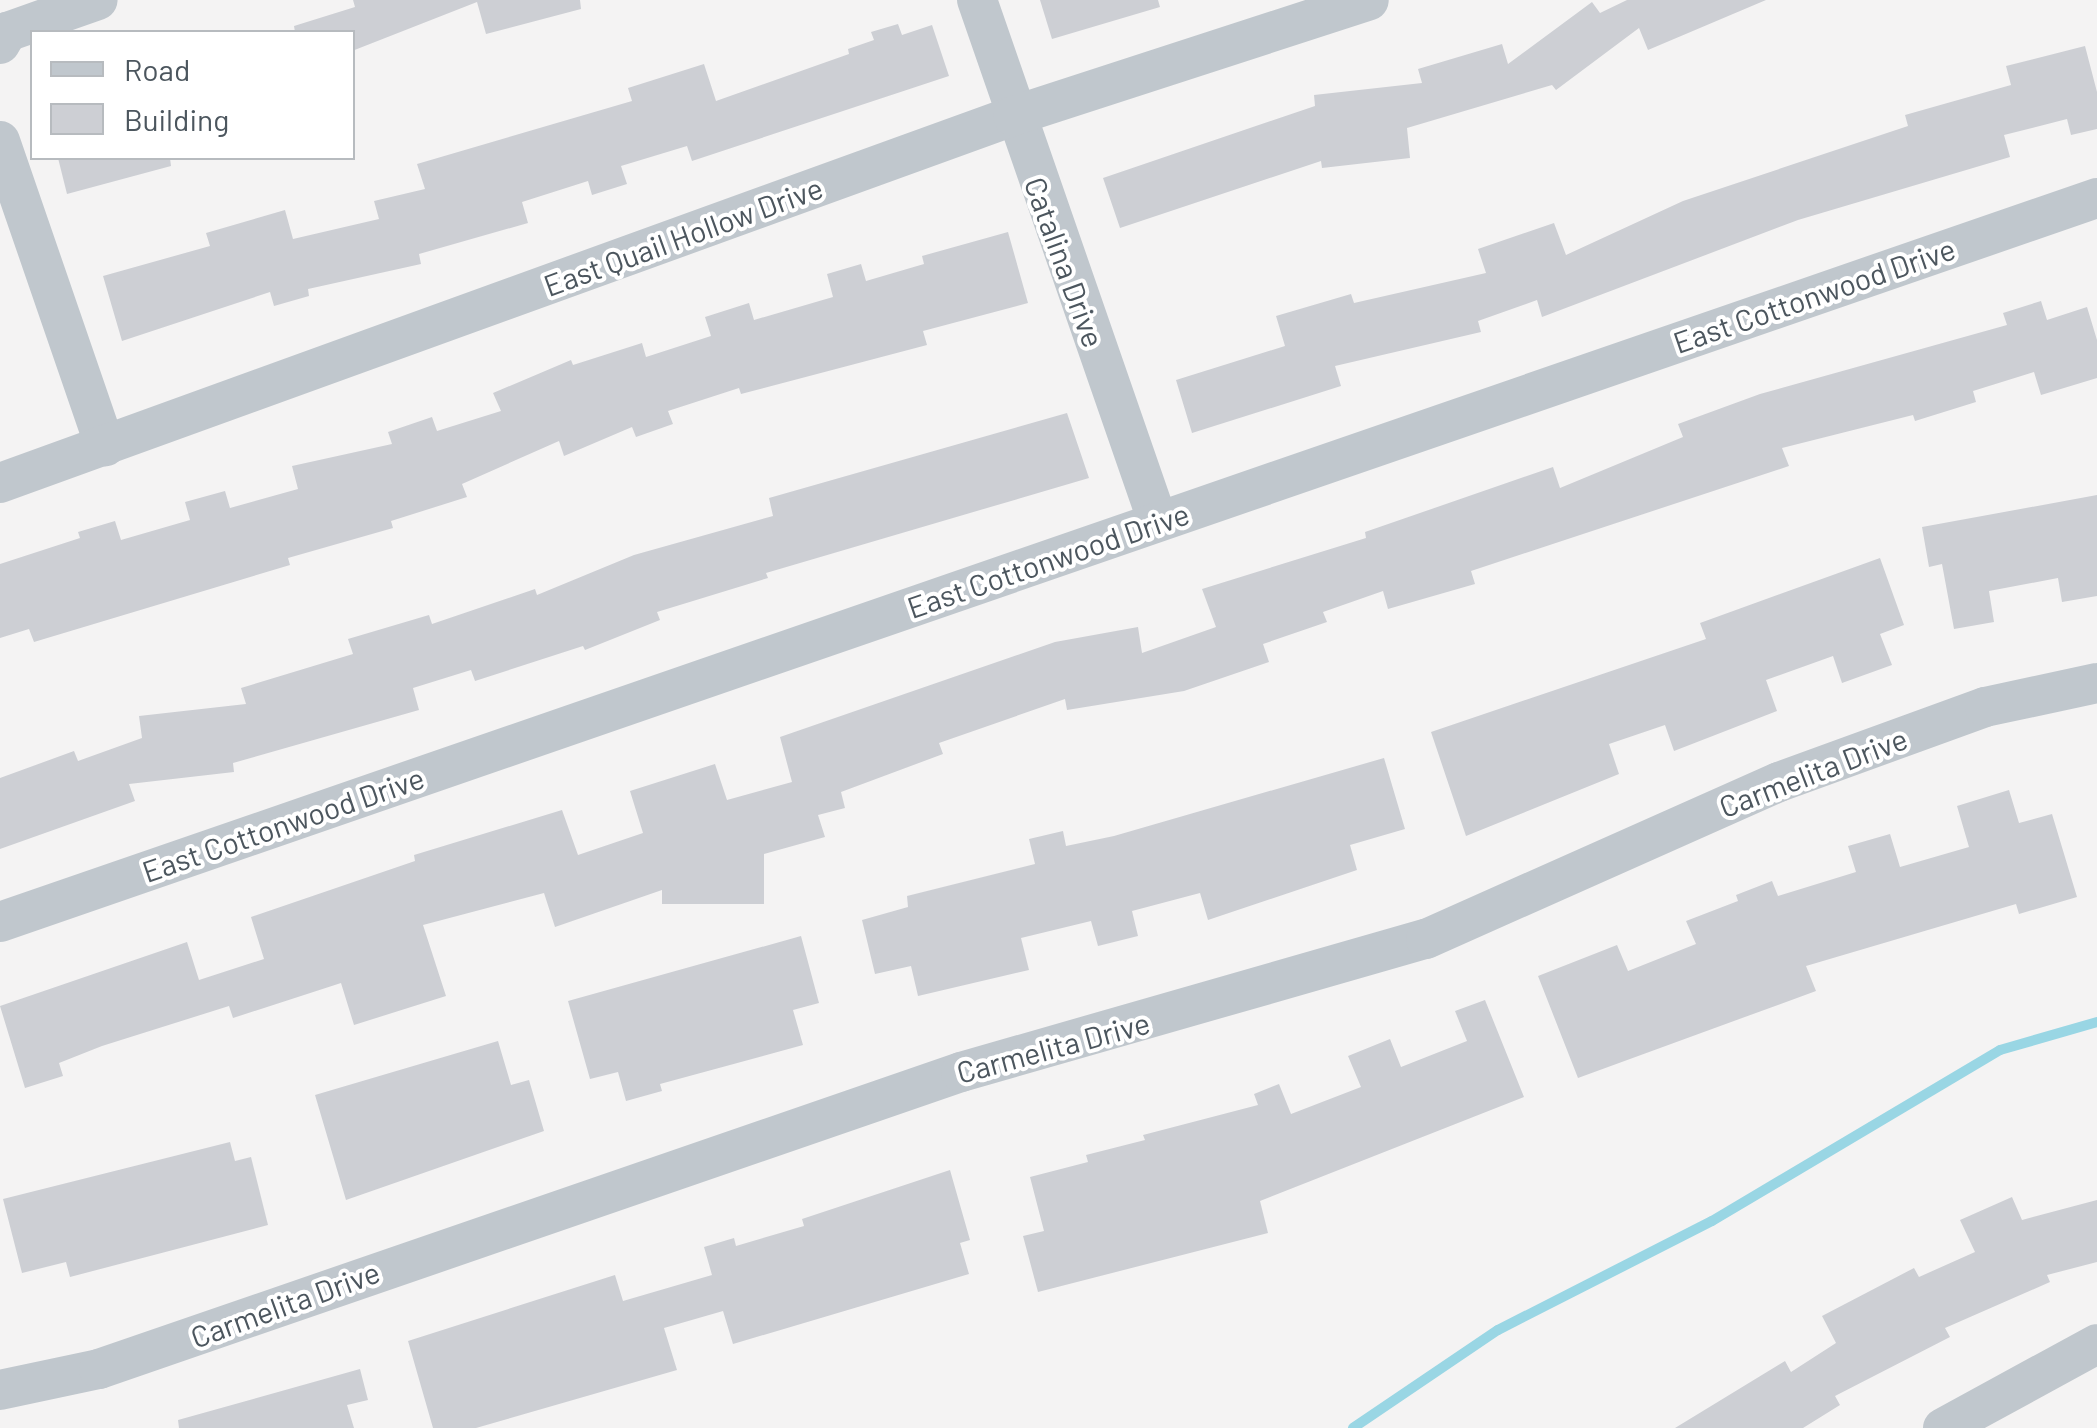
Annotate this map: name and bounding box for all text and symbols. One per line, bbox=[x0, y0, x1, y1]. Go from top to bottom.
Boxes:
legend bbox=[30, 30, 355, 160]
text: Road bbox=[124, 51, 190, 87]
text: Building bbox=[124, 101, 229, 137]
street label: East Quail Hollow Drive bbox=[539, 169, 827, 303]
street label: Catalina Drive bbox=[1018, 172, 1112, 352]
street label: East Cottonwood Drive bbox=[1668, 230, 1960, 360]
street label: East Cottonwood Drive bbox=[902, 495, 1194, 625]
street label: Carmelita Drive bbox=[1714, 720, 1912, 824]
street label: East Cottonwood Drive bbox=[137, 759, 429, 889]
street label: Carmelita Drive bbox=[952, 1004, 1154, 1090]
street label: Carmelita Drive bbox=[186, 1253, 384, 1355]

